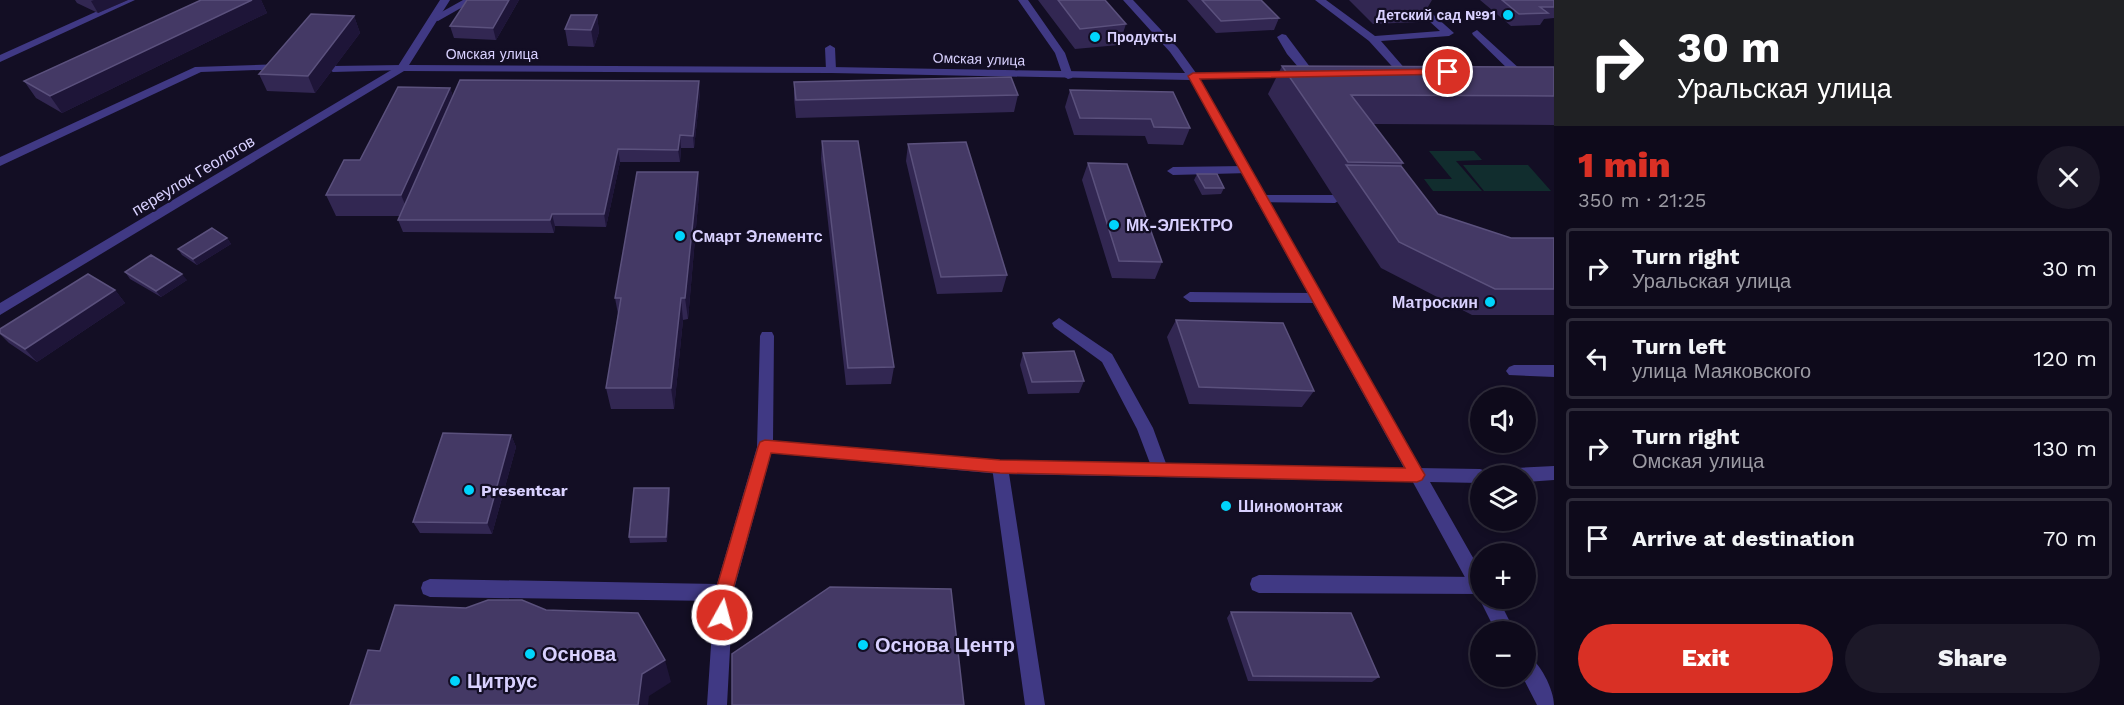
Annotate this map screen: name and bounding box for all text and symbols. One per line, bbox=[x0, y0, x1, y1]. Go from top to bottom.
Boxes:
place label: Детский сад №91 bbox=[1376, 7, 1496, 23]
marker: Детский сад №91 bbox=[1501, 8, 1515, 22]
text: 30 m bbox=[1677, 23, 1781, 72]
icon: right bbox=[1578, 24, 1656, 102]
place label: Продукты bbox=[1107, 29, 1177, 45]
marker: Продукты bbox=[1088, 30, 1102, 44]
street label: Омская улица bbox=[446, 46, 538, 62]
pin bbox=[1422, 46, 1473, 97]
street label: Омская улица bbox=[932, 49, 1026, 69]
icon: arrive bbox=[1431, 55, 1464, 88]
text: Уральская улица bbox=[1677, 73, 1892, 105]
street label: переулок Геологов bbox=[128, 131, 258, 220]
text: 1 min bbox=[1578, 144, 1671, 186]
button: close bbox=[2037, 146, 2100, 209]
text: 350 m · 21:25 bbox=[1578, 188, 1706, 212]
place label: МК-ЭЛЕКТРО bbox=[1126, 216, 1233, 235]
marker: МК-ЭЛЕКТРО bbox=[1107, 218, 1121, 232]
place label: Смарт Элементс bbox=[692, 227, 823, 246]
marker: Смарт Элементс bbox=[673, 229, 687, 243]
text: Turn right bbox=[1632, 244, 1739, 269]
icon: right bbox=[1581, 252, 1614, 285]
text: 30 m bbox=[2042, 256, 2097, 281]
text: Уральская улица bbox=[1632, 269, 1791, 293]
place label: Матроскин bbox=[1392, 293, 1478, 312]
marker: Матроскин bbox=[1483, 295, 1497, 309]
text: Turn left bbox=[1632, 334, 1726, 359]
icon: left bbox=[1581, 342, 1614, 375]
text: 120 m bbox=[2033, 346, 2097, 371]
text: улица Маяковского bbox=[1632, 359, 1811, 383]
map controls bbox=[1470, 387, 1536, 687]
button: sound bbox=[1470, 387, 1536, 453]
text: Turn right bbox=[1632, 424, 1739, 449]
icon: right bbox=[1581, 432, 1614, 465]
text: 130 m bbox=[2033, 436, 2097, 461]
text: Омская улица bbox=[1632, 449, 1764, 473]
button: layers bbox=[1470, 465, 1536, 531]
place label: Presentcar bbox=[481, 481, 568, 500]
marker: Presentcar bbox=[462, 483, 476, 497]
place label: Шиномонтаж bbox=[1238, 497, 1343, 516]
marker: Шиномонтаж bbox=[1219, 499, 1233, 513]
icon: arrive bbox=[1581, 522, 1614, 555]
text: Arrive at destination bbox=[1632, 526, 1855, 551]
text: 70 m bbox=[2043, 526, 2097, 551]
button: + bbox=[1470, 543, 1536, 609]
position arrow bbox=[690, 583, 754, 647]
button: − bbox=[1470, 621, 1536, 687]
button: Exit bbox=[1578, 624, 1833, 693]
button: Share bbox=[1845, 624, 2100, 693]
place label: Основа Центр bbox=[875, 633, 1015, 657]
marker: Основа Центр bbox=[856, 638, 870, 652]
place label: Основа bbox=[542, 642, 617, 666]
marker: Основа bbox=[523, 647, 537, 661]
place label: Цитрус bbox=[467, 669, 537, 693]
marker: Цитрус bbox=[448, 674, 462, 688]

